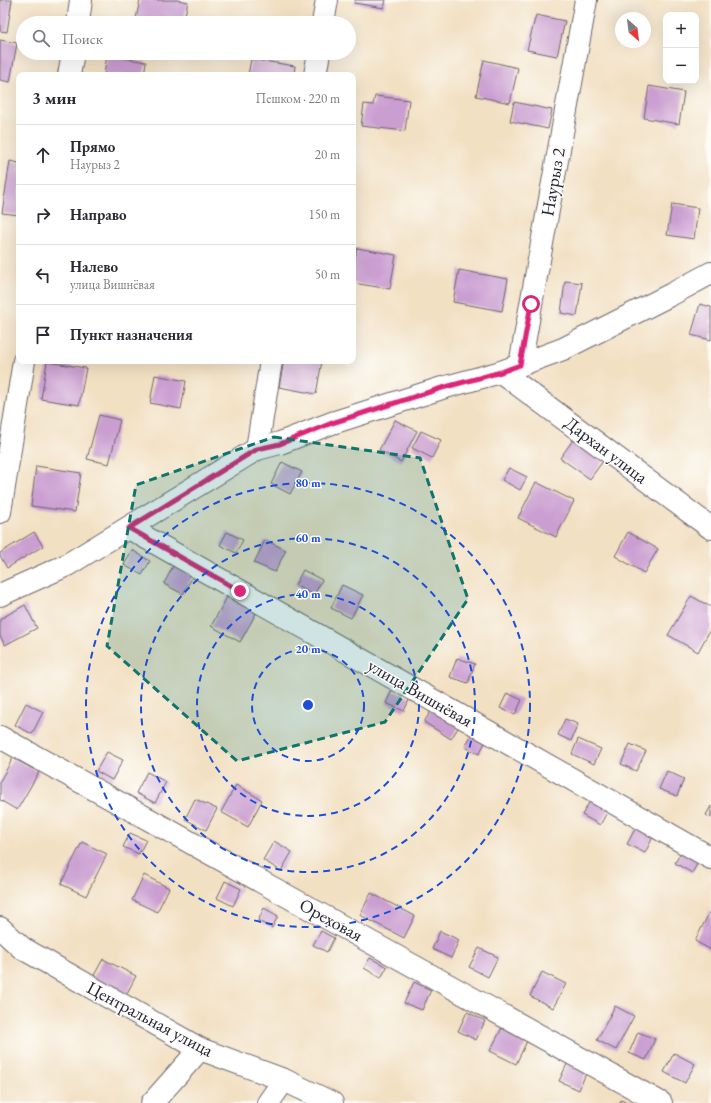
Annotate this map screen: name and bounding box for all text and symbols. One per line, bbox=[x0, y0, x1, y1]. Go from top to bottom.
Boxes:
north arrow bbox=[615, 12, 651, 48]
map controls bbox=[663, 12, 699, 84]
button: + bbox=[663, 12, 699, 48]
search box bbox=[16, 16, 356, 60]
icon: search bbox=[30, 27, 52, 49]
text: Поиск bbox=[62, 29, 103, 48]
button: − bbox=[663, 48, 699, 84]
text: 3 мин bbox=[32, 87, 76, 109]
text: Пешком · 220 m bbox=[256, 90, 340, 107]
text: Прямо bbox=[70, 137, 115, 156]
icon: ahead bbox=[32, 144, 54, 166]
text: 20 m bbox=[315, 146, 340, 163]
street label: Наурыз 2 bbox=[535, 146, 570, 218]
text: Наурыз 2 bbox=[70, 156, 120, 173]
icon: right bbox=[32, 204, 54, 226]
text: Направо bbox=[70, 205, 127, 224]
text: 150 m bbox=[309, 206, 340, 223]
text: Налево bbox=[70, 257, 118, 276]
icon: left bbox=[32, 264, 54, 286]
text: 50 m bbox=[315, 266, 340, 283]
text: улица Вишнёвая bbox=[70, 276, 155, 293]
route start bbox=[522, 295, 540, 313]
icon: arrive bbox=[32, 324, 54, 346]
text: Пункт назначения bbox=[70, 325, 193, 344]
street label: Дархан улица bbox=[560, 411, 653, 489]
text: 80 m bbox=[295, 475, 321, 491]
text: 60 m bbox=[295, 530, 321, 546]
route end bbox=[231, 582, 249, 600]
text: 40 m bbox=[295, 586, 321, 602]
text: 20 m bbox=[295, 641, 321, 657]
street label: улица Вишнёвая bbox=[364, 653, 477, 732]
centre of rings bbox=[301, 698, 315, 712]
street label: Ореховая bbox=[296, 893, 367, 946]
street label: Центральная улица bbox=[83, 976, 218, 1062]

